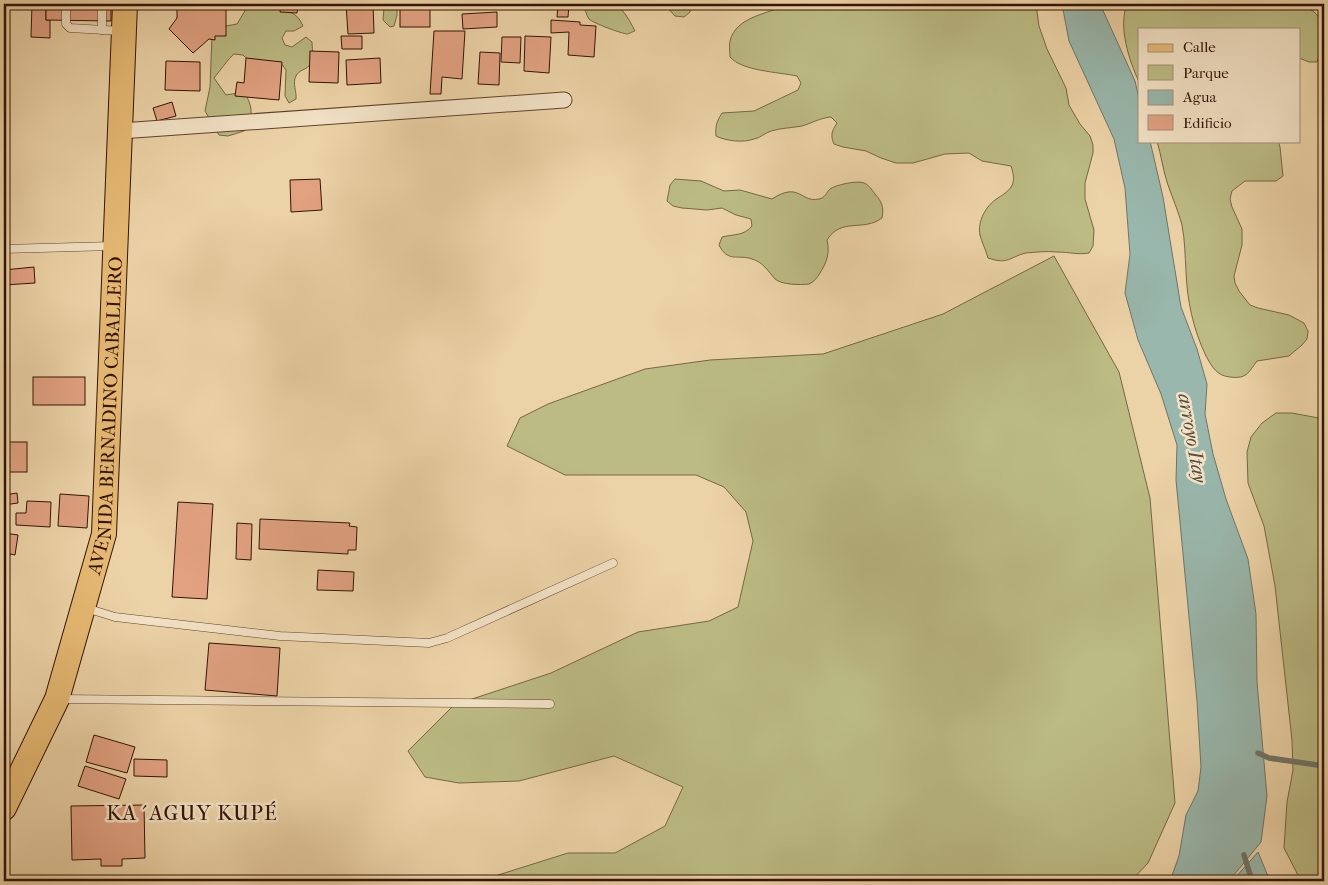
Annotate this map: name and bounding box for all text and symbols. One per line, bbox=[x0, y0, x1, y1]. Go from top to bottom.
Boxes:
legend bbox=[1138, 28, 1300, 142]
text: Calle bbox=[1183, 38, 1216, 56]
text: Parque bbox=[1183, 64, 1229, 82]
text: Agua bbox=[1182, 88, 1217, 106]
text: Edificio bbox=[1183, 114, 1232, 132]
street label: AVENIDA BERNADINO CABALLERO bbox=[83, 256, 127, 578]
water label: arroyo Itay bbox=[1173, 392, 1212, 485]
district label: KA´AGUY KUPÉ bbox=[106, 801, 278, 825]

